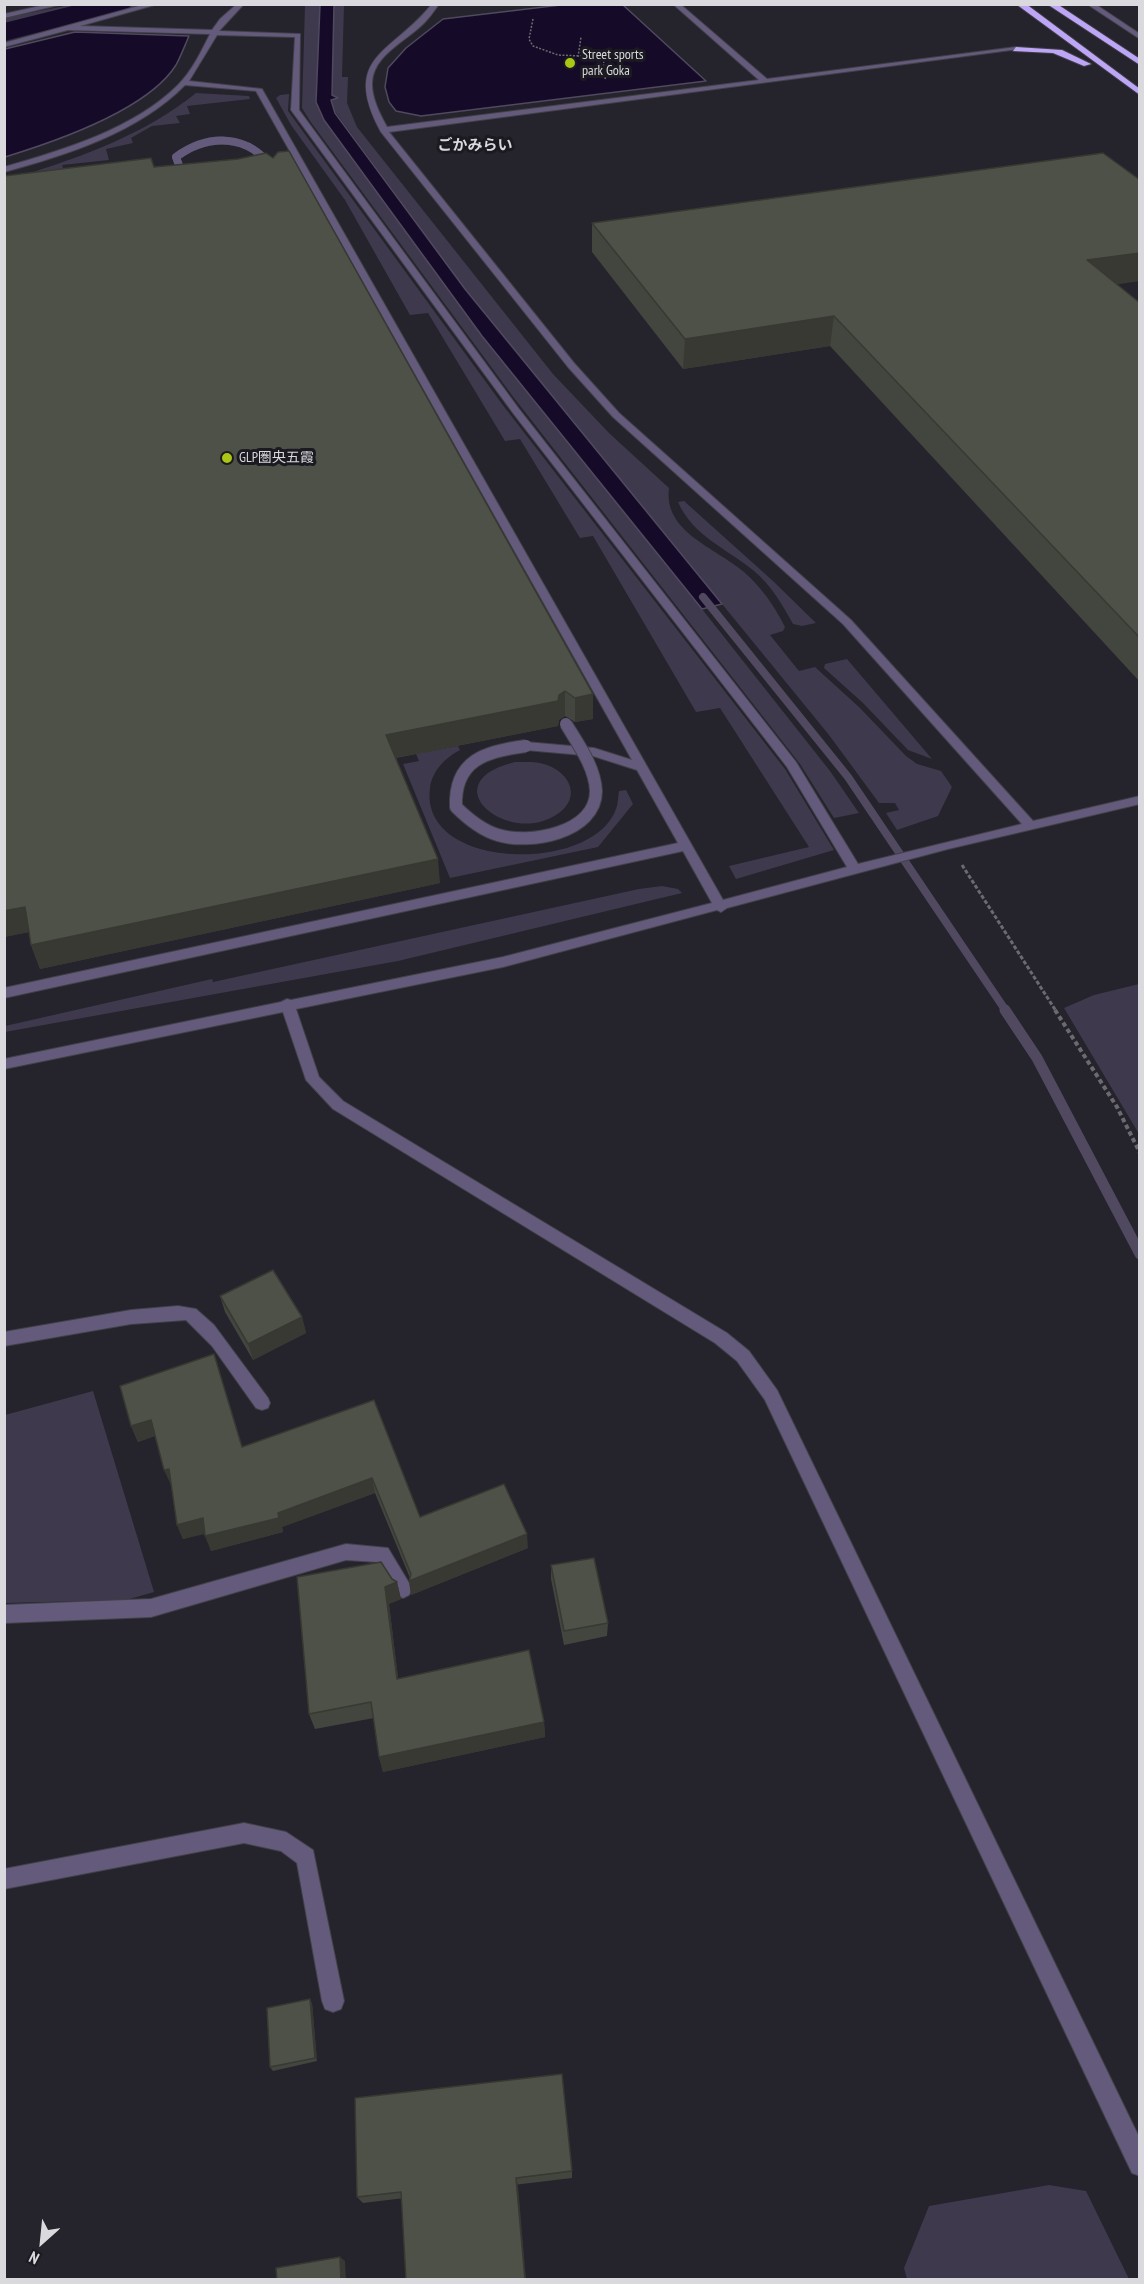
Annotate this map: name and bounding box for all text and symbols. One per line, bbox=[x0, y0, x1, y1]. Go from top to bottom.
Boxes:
place label: Street sports park Goka bbox=[582, 47, 644, 80]
marker: Street sports park Goka bbox=[563, 56, 577, 70]
district label: ごかみらい bbox=[438, 137, 512, 155]
place label: GLP圏央五霞 bbox=[239, 450, 314, 466]
marker: GLP圏央五霞 bbox=[220, 451, 234, 465]
north arrow bbox=[12, 2212, 72, 2272]
text: N bbox=[25, 2247, 42, 2269]

